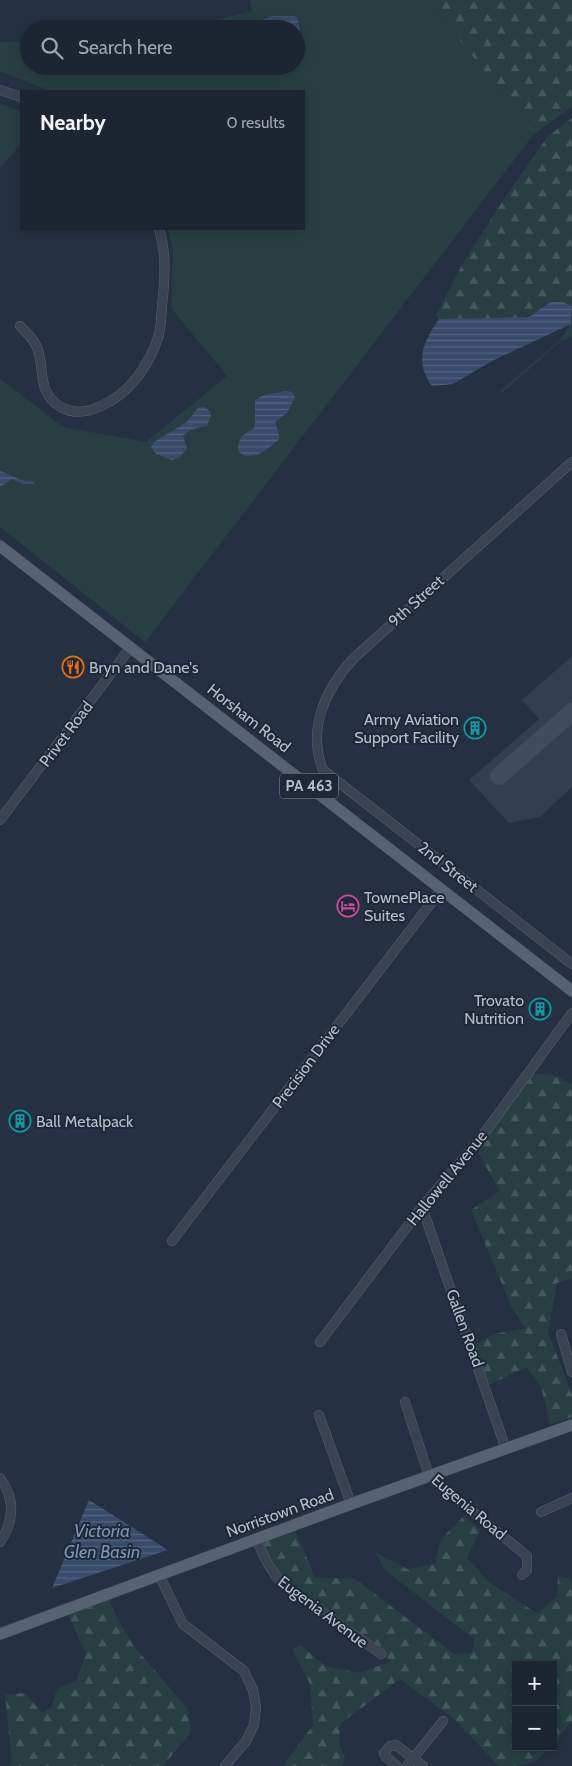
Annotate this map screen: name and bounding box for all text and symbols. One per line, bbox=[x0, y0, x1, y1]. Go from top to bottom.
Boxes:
search box bbox=[20, 20, 305, 75]
icon: search bbox=[38, 34, 66, 62]
text: Search here bbox=[78, 36, 172, 59]
text: Nearby bbox=[40, 110, 106, 135]
text: 0 results bbox=[226, 113, 285, 132]
street label: 9th Street bbox=[384, 571, 448, 631]
restaurant icon: Bryn and Dane's bbox=[61, 655, 85, 679]
place label: Bryn and Dane's bbox=[89, 658, 199, 677]
street label: Horsham Road bbox=[204, 680, 294, 756]
street label: Privet Road bbox=[35, 697, 97, 771]
place label: Army Aviation Support Facility bbox=[354, 710, 459, 747]
building icon: Army Aviation Support Facility bbox=[463, 716, 487, 740]
road number: PA 463 bbox=[280, 774, 338, 798]
street label: 2nd Street bbox=[414, 838, 482, 897]
place label: TownePlace Suites bbox=[364, 888, 444, 925]
hotel icon: TownePlace Suites bbox=[336, 894, 360, 918]
place label: Trovato Nutrition bbox=[464, 991, 524, 1028]
building icon: Trovato Nutrition bbox=[528, 997, 552, 1021]
street label: Precision Drive bbox=[268, 1020, 344, 1112]
building icon: Ball Metalpack bbox=[8, 1109, 32, 1133]
place label: Ball Metalpack bbox=[36, 1112, 134, 1131]
street label: Hallowell Avenue bbox=[403, 1127, 491, 1229]
street label: Gallen Road bbox=[442, 1287, 488, 1369]
street label: Eugenia Road bbox=[428, 1470, 510, 1544]
street label: Norristown Road bbox=[224, 1485, 336, 1541]
water label: Victoria Glen Basin bbox=[64, 1520, 140, 1563]
street label: Eugenia Avenue bbox=[274, 1572, 372, 1652]
map controls bbox=[512, 1661, 557, 1751]
button: + bbox=[512, 1661, 557, 1706]
button: − bbox=[512, 1706, 557, 1751]

